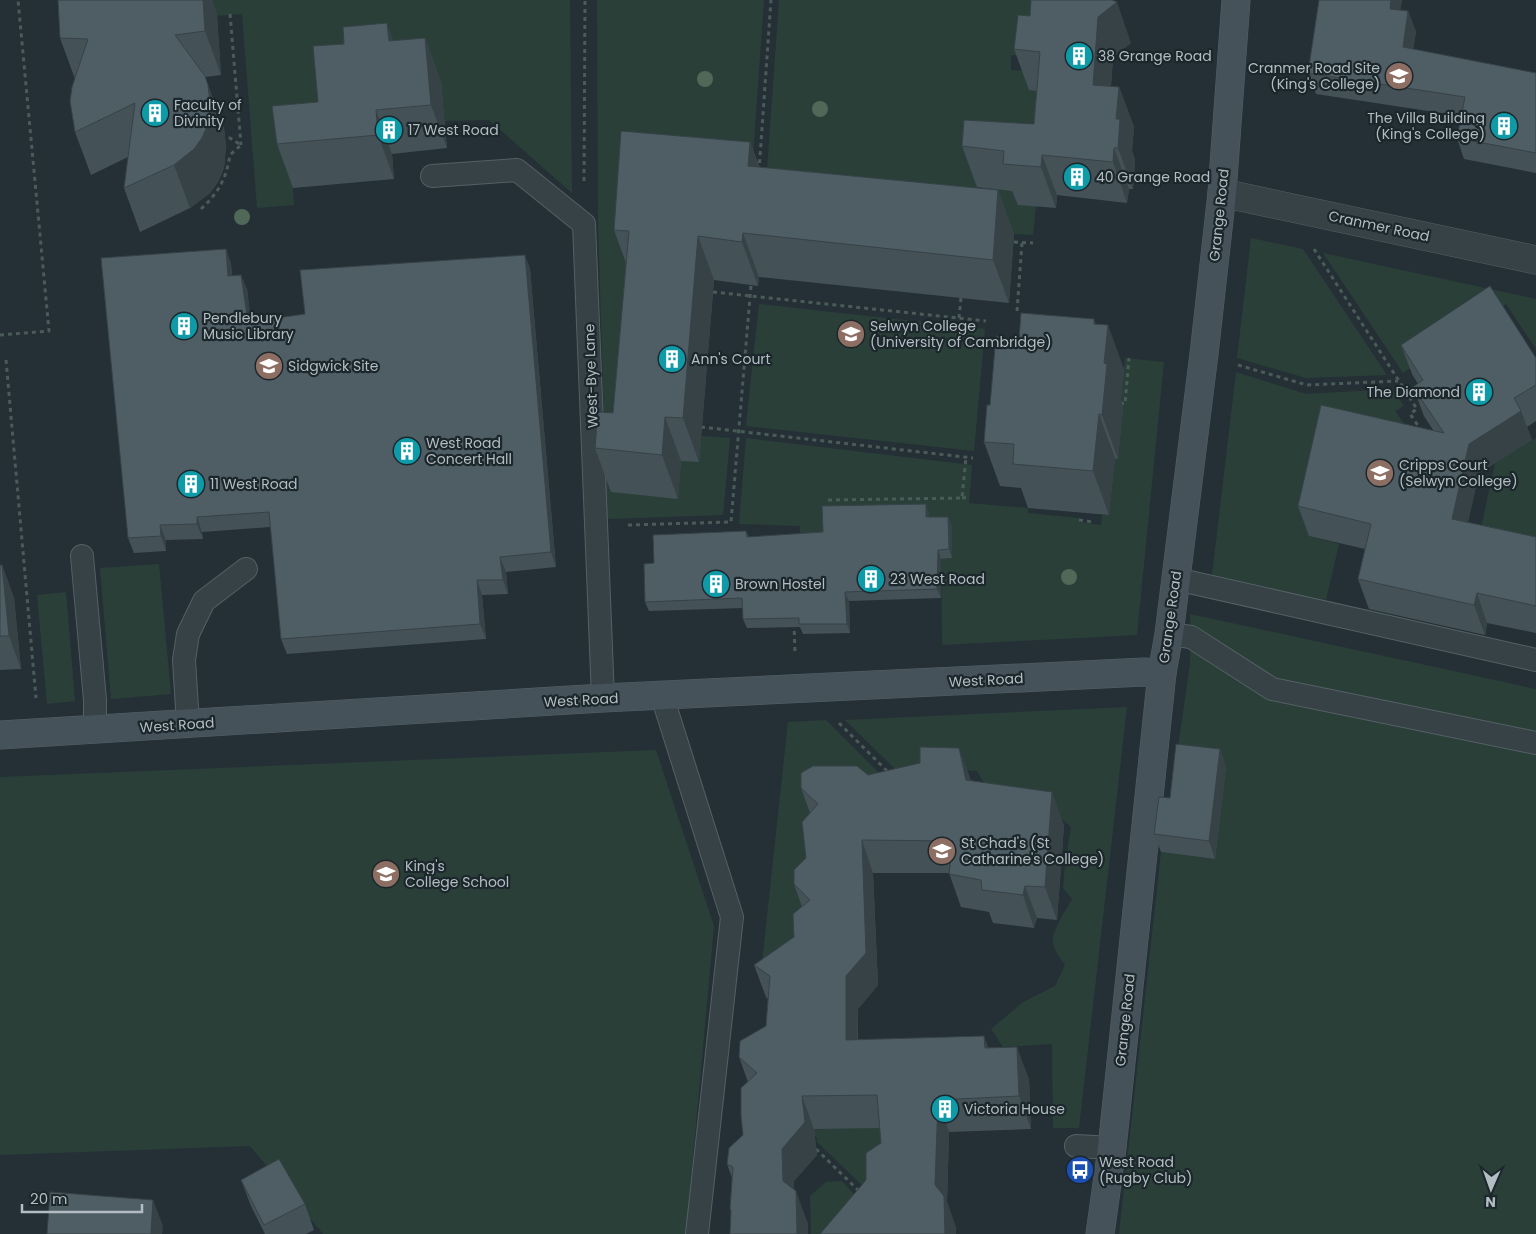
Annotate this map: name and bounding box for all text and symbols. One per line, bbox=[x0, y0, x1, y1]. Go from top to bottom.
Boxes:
building icon: 38 Grange Road bbox=[1064, 41, 1094, 71]
place label: 38 Grange Road bbox=[1098, 46, 1212, 66]
place label: Cranmer Road Site (King's College) bbox=[1248, 58, 1380, 94]
school or university icon: Cranmer Road Site (King's College) bbox=[1384, 61, 1414, 91]
place label: Faculty of Divinity bbox=[174, 95, 242, 131]
building icon: Faculty of Divinity bbox=[140, 98, 170, 128]
place label: The Villa Building (King's College) bbox=[1367, 108, 1485, 144]
building icon: The Villa Building (King's College) bbox=[1489, 111, 1519, 141]
building icon: 17 West Road bbox=[374, 115, 404, 145]
place label: 17 West Road bbox=[408, 120, 499, 140]
building icon: 40 Grange Road bbox=[1062, 162, 1092, 192]
place label: 40 Grange Road bbox=[1096, 167, 1210, 187]
street label: Grange Road bbox=[1204, 168, 1234, 262]
street label: Cranmer Road bbox=[1327, 206, 1431, 246]
place label: Pendlebury Music Library bbox=[203, 308, 294, 344]
building icon: Pendlebury Music Library bbox=[169, 311, 199, 341]
place label: Selwyn College (University of Cambridge) bbox=[870, 316, 1052, 352]
school or university icon: Selwyn College (University of Cambridge) bbox=[836, 319, 866, 349]
street label: West-Bye Lane bbox=[579, 323, 603, 429]
building icon: Ann's Court bbox=[657, 344, 687, 374]
place label: Ann's Court bbox=[691, 349, 771, 369]
school or university icon: Sidgwick Site bbox=[254, 351, 284, 381]
place label: Sidgwick Site bbox=[288, 356, 379, 376]
building icon: The Diamond bbox=[1464, 377, 1494, 407]
place label: The Diamond bbox=[1366, 382, 1460, 402]
place label: West Road Concert Hall bbox=[426, 433, 512, 469]
building icon: West Road Concert Hall bbox=[392, 436, 422, 466]
place label: Cripps Court (Selwyn College) bbox=[1399, 455, 1518, 491]
school or university icon: Cripps Court (Selwyn College) bbox=[1365, 458, 1395, 488]
building icon: 11 West Road bbox=[176, 469, 206, 499]
place label: 11 West Road bbox=[210, 474, 298, 494]
building icon: 23 West Road bbox=[856, 564, 886, 594]
building icon: Brown Hostel bbox=[701, 569, 731, 599]
place label: 23 West Road bbox=[890, 569, 985, 589]
street label: Grange Road bbox=[1154, 570, 1186, 664]
place label: Brown Hostel bbox=[735, 574, 825, 594]
street label: West Road bbox=[948, 668, 1024, 692]
street label: West Road bbox=[543, 688, 619, 712]
street label: West Road bbox=[139, 712, 215, 738]
place label: St Chad's (St Catharine's College) bbox=[961, 833, 1104, 869]
school or university icon: St Chad's (St Catharine's College) bbox=[927, 836, 957, 866]
place label: King's College School bbox=[405, 856, 509, 892]
school or university icon: King's College School bbox=[371, 859, 401, 889]
street label: Grange Road bbox=[1110, 973, 1140, 1067]
building icon: Victoria House bbox=[930, 1094, 960, 1124]
place label: Victoria House bbox=[964, 1099, 1065, 1119]
place label: West Road (Rugby Club) bbox=[1099, 1152, 1192, 1188]
bus stop icon: West Road (Rugby Club) bbox=[1065, 1155, 1095, 1185]
north arrow bbox=[1466, 1164, 1516, 1214]
scale bar bbox=[22, 1182, 142, 1214]
text: 20 m bbox=[30, 1188, 68, 1209]
text: N bbox=[1485, 1192, 1496, 1212]

